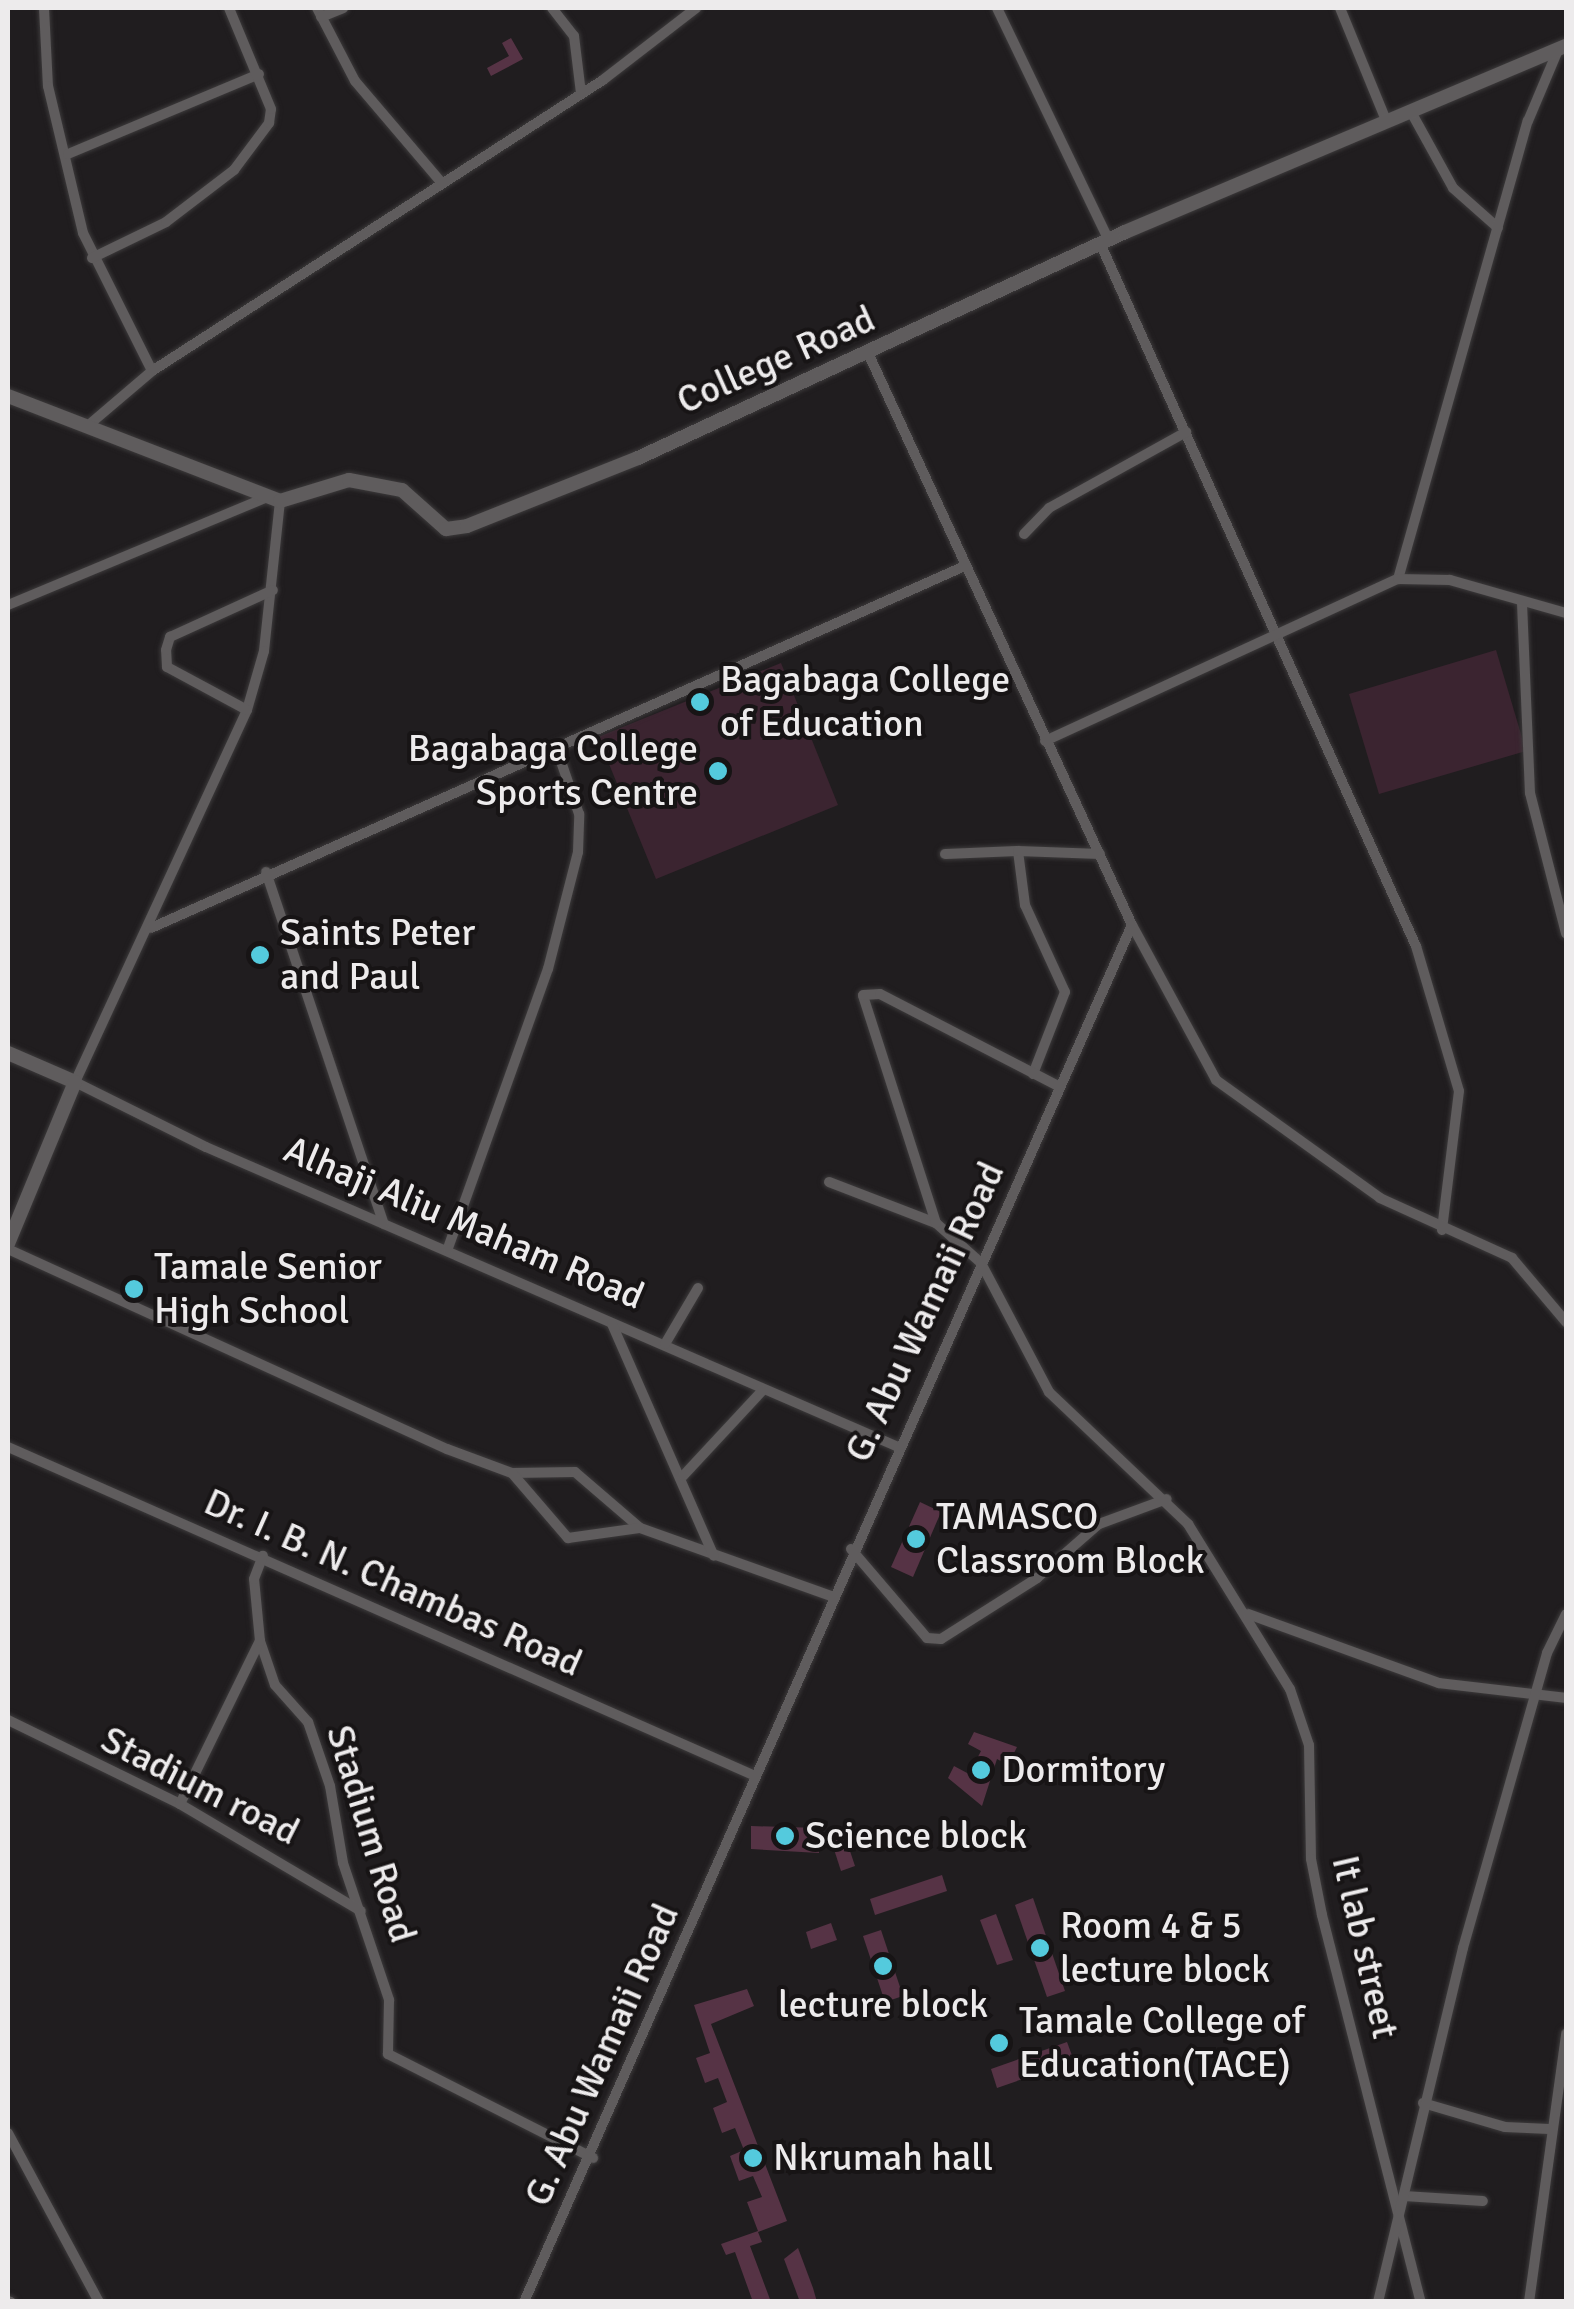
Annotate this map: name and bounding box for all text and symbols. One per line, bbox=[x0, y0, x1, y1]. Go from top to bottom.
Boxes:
street label: College Road bbox=[670, 296, 882, 424]
place label: Bagabaga College of Education bbox=[720, 657, 1010, 746]
marker: Bagabaga College of Education bbox=[689, 691, 711, 713]
place label: Bagabaga College Sports Centre bbox=[408, 726, 698, 816]
marker: Bagabaga College Sports Centre bbox=[707, 760, 729, 782]
place label: Saints Peter and Paul bbox=[280, 910, 475, 999]
marker: Saints Peter and Paul bbox=[249, 944, 271, 966]
street label: Alhaji Aliu Maham Road bbox=[277, 1127, 651, 1319]
street label: G. Abu Wamaii Road bbox=[836, 1155, 1014, 1469]
place label: Tamale Senior High School bbox=[154, 1244, 382, 1334]
marker: Tamale Senior High School bbox=[123, 1278, 145, 1300]
street label: Dr. I. B. N. Chambas Road bbox=[197, 1479, 589, 1687]
place label: TAMASCO Classroom Block bbox=[936, 1494, 1205, 1584]
marker: TAMASCO Classroom Block bbox=[905, 1528, 927, 1550]
street label: Stadium road bbox=[94, 1717, 306, 1855]
street label: Stadium Road bbox=[316, 1720, 426, 1948]
place label: Dormitory bbox=[1001, 1747, 1165, 1793]
marker: Dormitory bbox=[970, 1759, 992, 1781]
place label: Science block bbox=[805, 1813, 1027, 1859]
marker: Science block bbox=[774, 1825, 796, 1847]
street label: It lab street bbox=[1322, 1851, 1408, 2043]
street label: G. Abu Wamaii Road bbox=[515, 1897, 689, 2213]
place label: Room 4 & 5 lecture block bbox=[1060, 1903, 1270, 1992]
marker: Room 4 & 5 lecture block bbox=[1029, 1937, 1051, 1959]
marker: lecture block bbox=[872, 1955, 894, 1977]
place label: lecture block bbox=[778, 1982, 988, 2028]
place label: Tamale College of Education(TACE) bbox=[1019, 1998, 1305, 2088]
marker: Tamale College of Education(TACE) bbox=[988, 2032, 1010, 2054]
place label: Nkrumah hall bbox=[773, 2135, 993, 2181]
marker: Nkrumah hall bbox=[742, 2147, 764, 2169]

